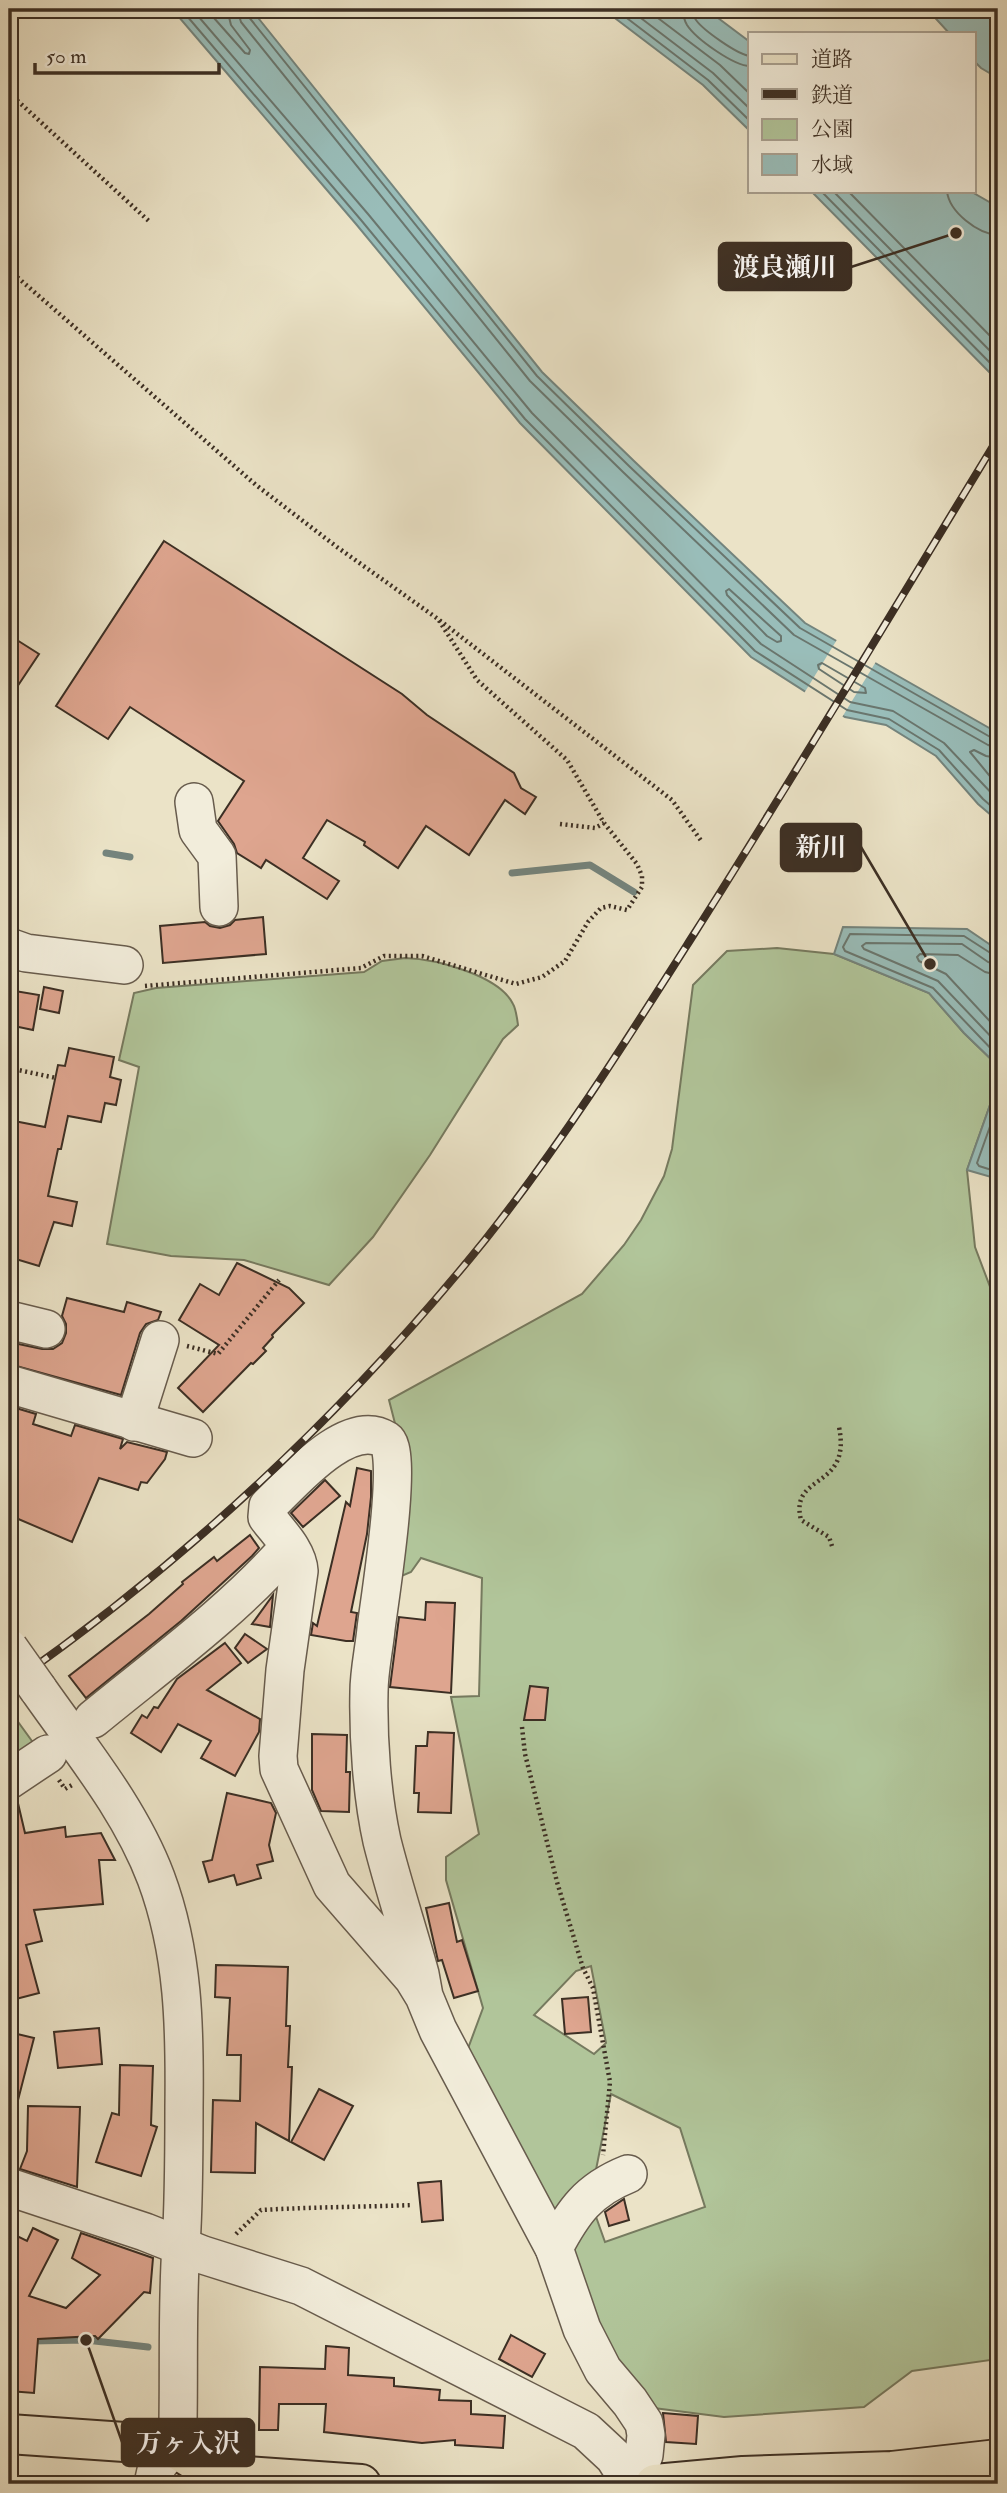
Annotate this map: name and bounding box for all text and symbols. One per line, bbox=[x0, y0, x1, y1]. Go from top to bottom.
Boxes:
scale bar bbox=[35, 32, 219, 76]
legend bbox=[748, 32, 976, 192]
text: 50 m bbox=[46, 43, 87, 70]
text: 道路 bbox=[811, 46, 853, 73]
text: 鉄道 bbox=[811, 82, 853, 109]
text: 公園 bbox=[811, 116, 853, 143]
text: 水域 bbox=[811, 152, 853, 179]
callout: 渡良瀬川 bbox=[719, 243, 851, 290]
text: 渡良瀬川 bbox=[733, 252, 837, 284]
callout: 新川 bbox=[781, 824, 861, 871]
text: 新川 bbox=[795, 832, 847, 864]
callout: 万ヶ入沢 bbox=[122, 2419, 254, 2466]
text: 万ヶ入沢 bbox=[136, 2428, 240, 2460]

